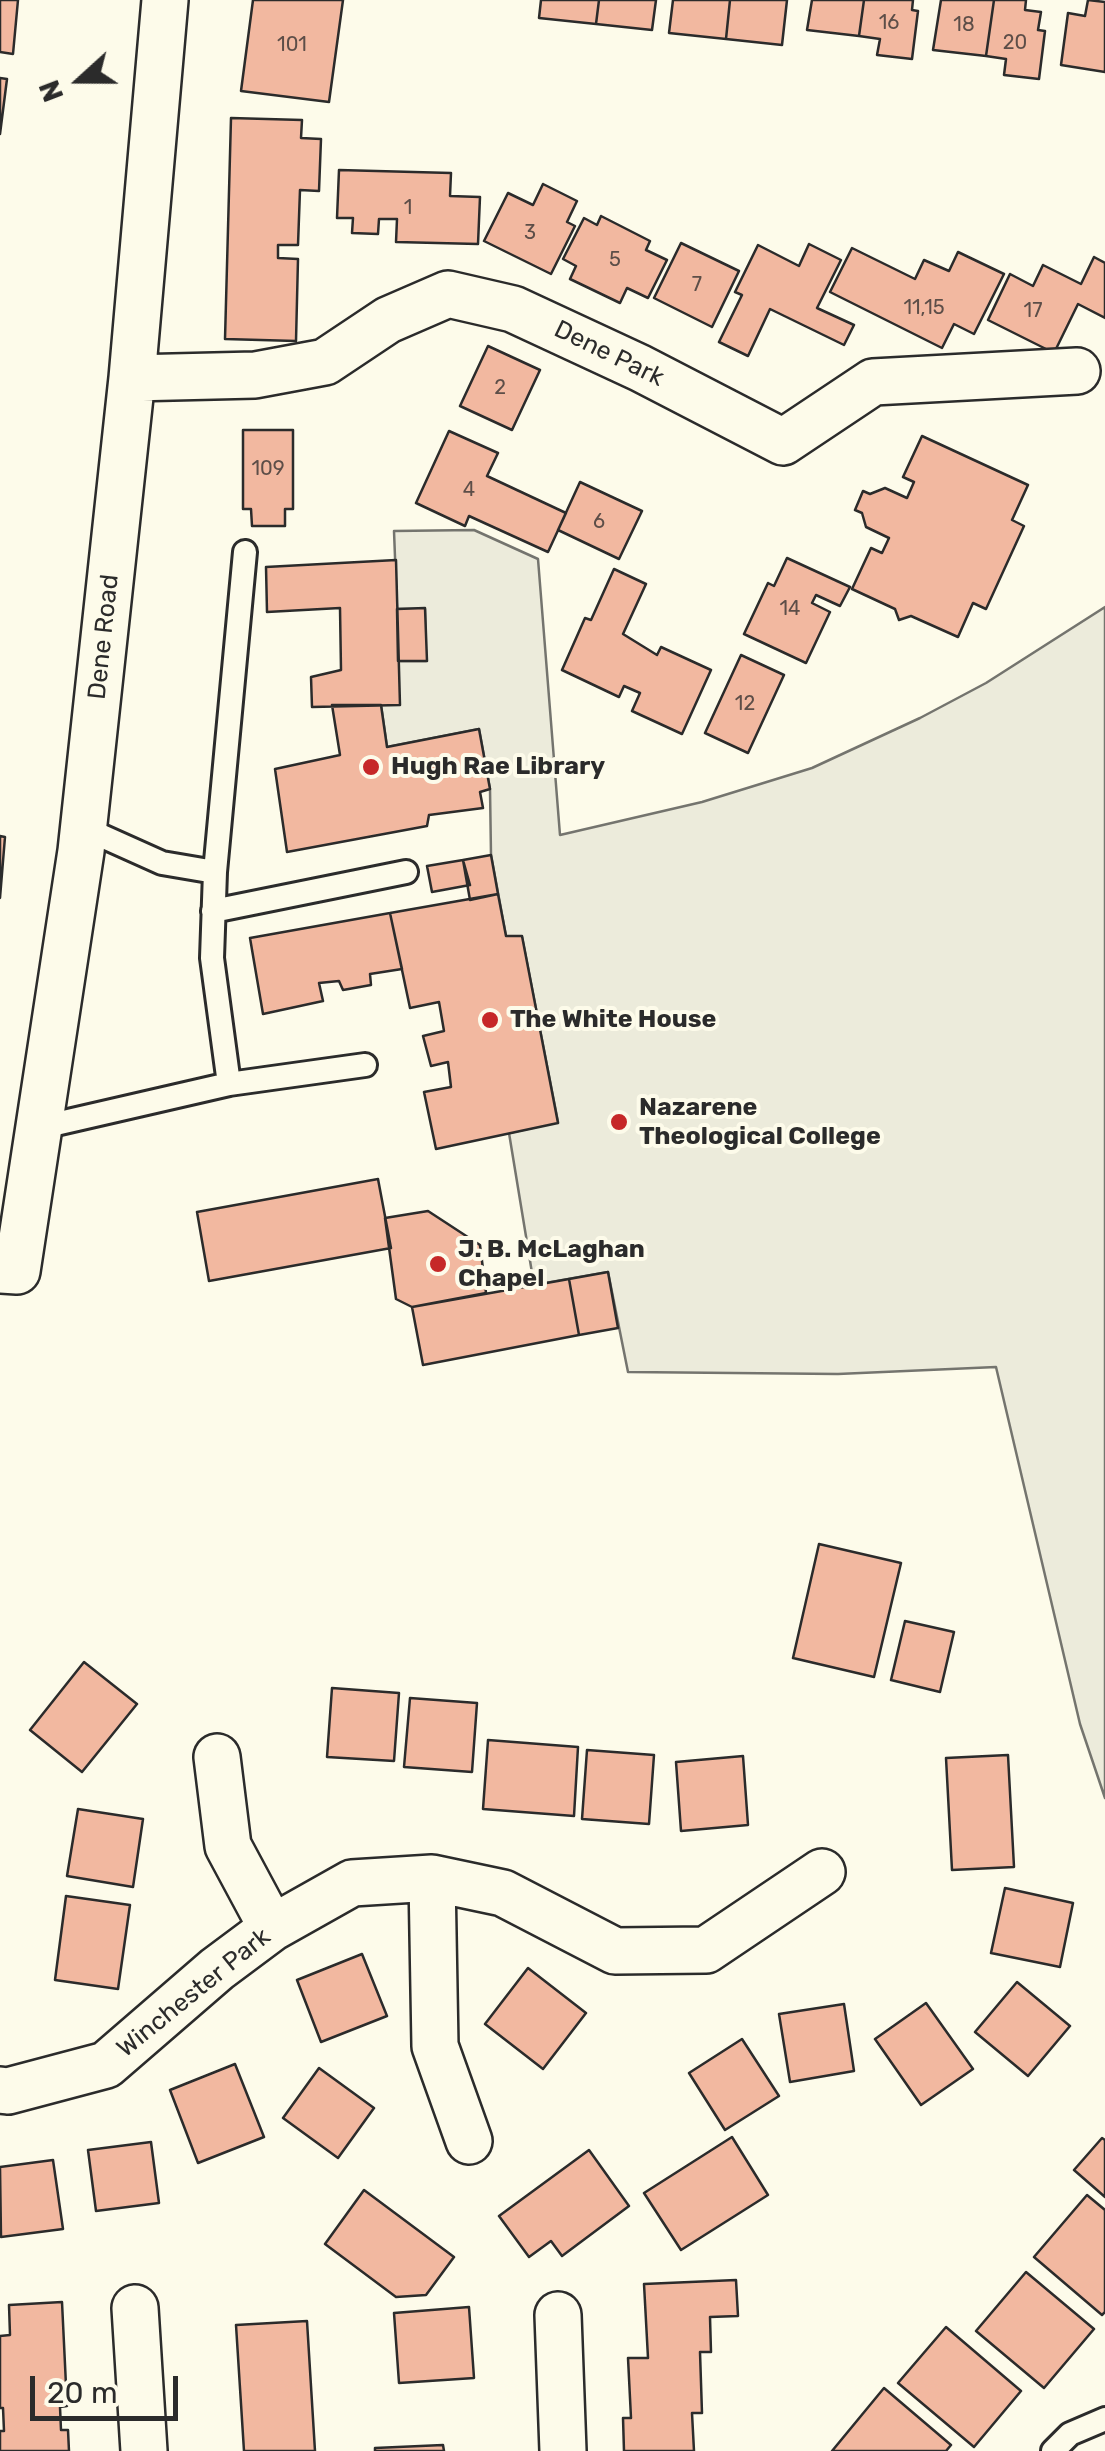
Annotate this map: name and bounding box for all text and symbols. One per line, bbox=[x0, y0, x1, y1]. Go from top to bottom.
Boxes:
house number: 16 bbox=[879, 11, 899, 35]
house number: 18 bbox=[953, 13, 975, 37]
north arrow bbox=[30, 30, 130, 130]
house number: 20 bbox=[1003, 31, 1027, 55]
house number: 101 bbox=[277, 33, 307, 57]
text: N bbox=[33, 76, 71, 106]
house number: 1 bbox=[404, 196, 412, 220]
house number: 3 bbox=[524, 221, 536, 245]
house number: 5 bbox=[609, 248, 621, 272]
house number: 7 bbox=[692, 273, 702, 297]
house number: 11,15 bbox=[903, 296, 945, 320]
house number: 17 bbox=[1024, 299, 1042, 323]
street label: Dene Park bbox=[549, 315, 669, 393]
house number: 2 bbox=[494, 376, 506, 400]
house number: 109 bbox=[251, 457, 285, 481]
house number: 4 bbox=[463, 478, 475, 502]
house number: 6 bbox=[593, 510, 605, 534]
street label: Dene Road bbox=[83, 573, 125, 701]
house number: 14 bbox=[780, 597, 800, 621]
house number: 12 bbox=[735, 692, 755, 716]
place label: Hugh Rae Library bbox=[391, 752, 605, 782]
marker: Hugh Rae Library bbox=[360, 756, 382, 778]
place label: The White House bbox=[510, 1005, 716, 1035]
marker: The White House bbox=[479, 1009, 501, 1031]
place label: Nazarene Theological College bbox=[639, 1093, 881, 1152]
marker: Nazarene Theological College bbox=[608, 1111, 630, 1133]
place label: J. B. McLaghan Chapel bbox=[458, 1235, 645, 1294]
marker: J. B. McLaghan Chapel bbox=[427, 1253, 449, 1275]
street label: Winchester Park bbox=[111, 1922, 277, 2064]
scale bar bbox=[35, 2356, 182, 2418]
text: 20 m bbox=[47, 2375, 118, 2411]

